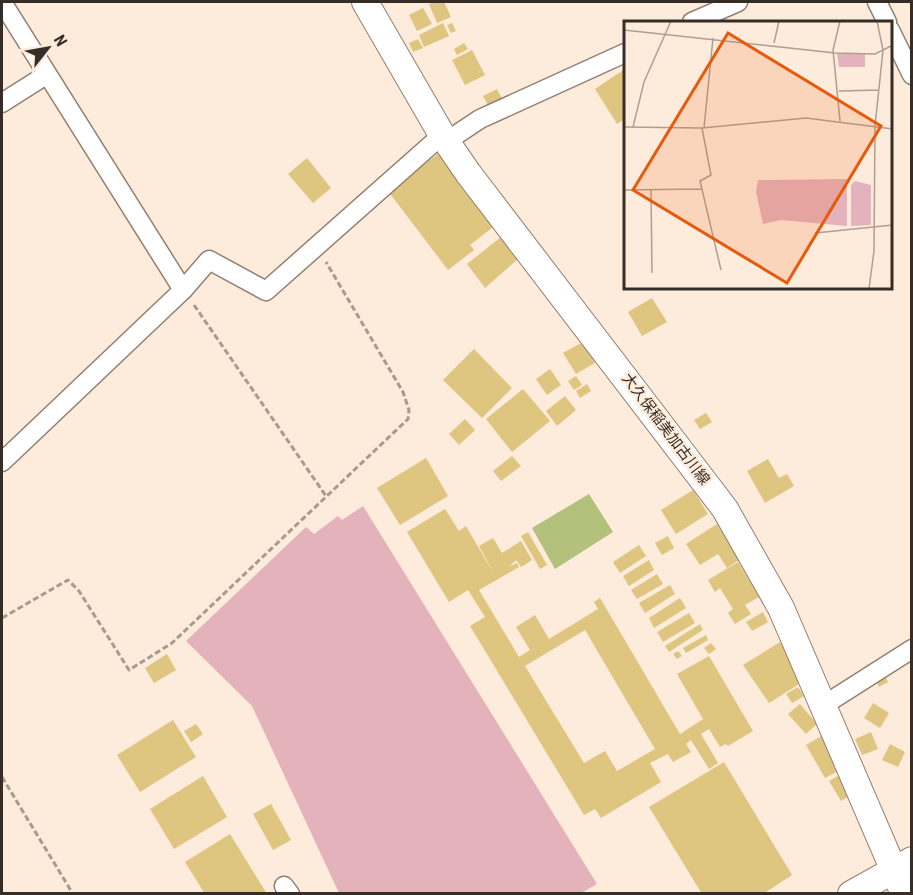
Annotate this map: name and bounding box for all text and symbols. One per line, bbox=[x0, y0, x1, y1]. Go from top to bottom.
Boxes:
north arrow bbox=[18, 18, 78, 78]
inset map bbox=[624, 21, 892, 290]
text: N bbox=[50, 31, 71, 50]
street label: 大久保稲美加古川線 bbox=[618, 370, 714, 488]

